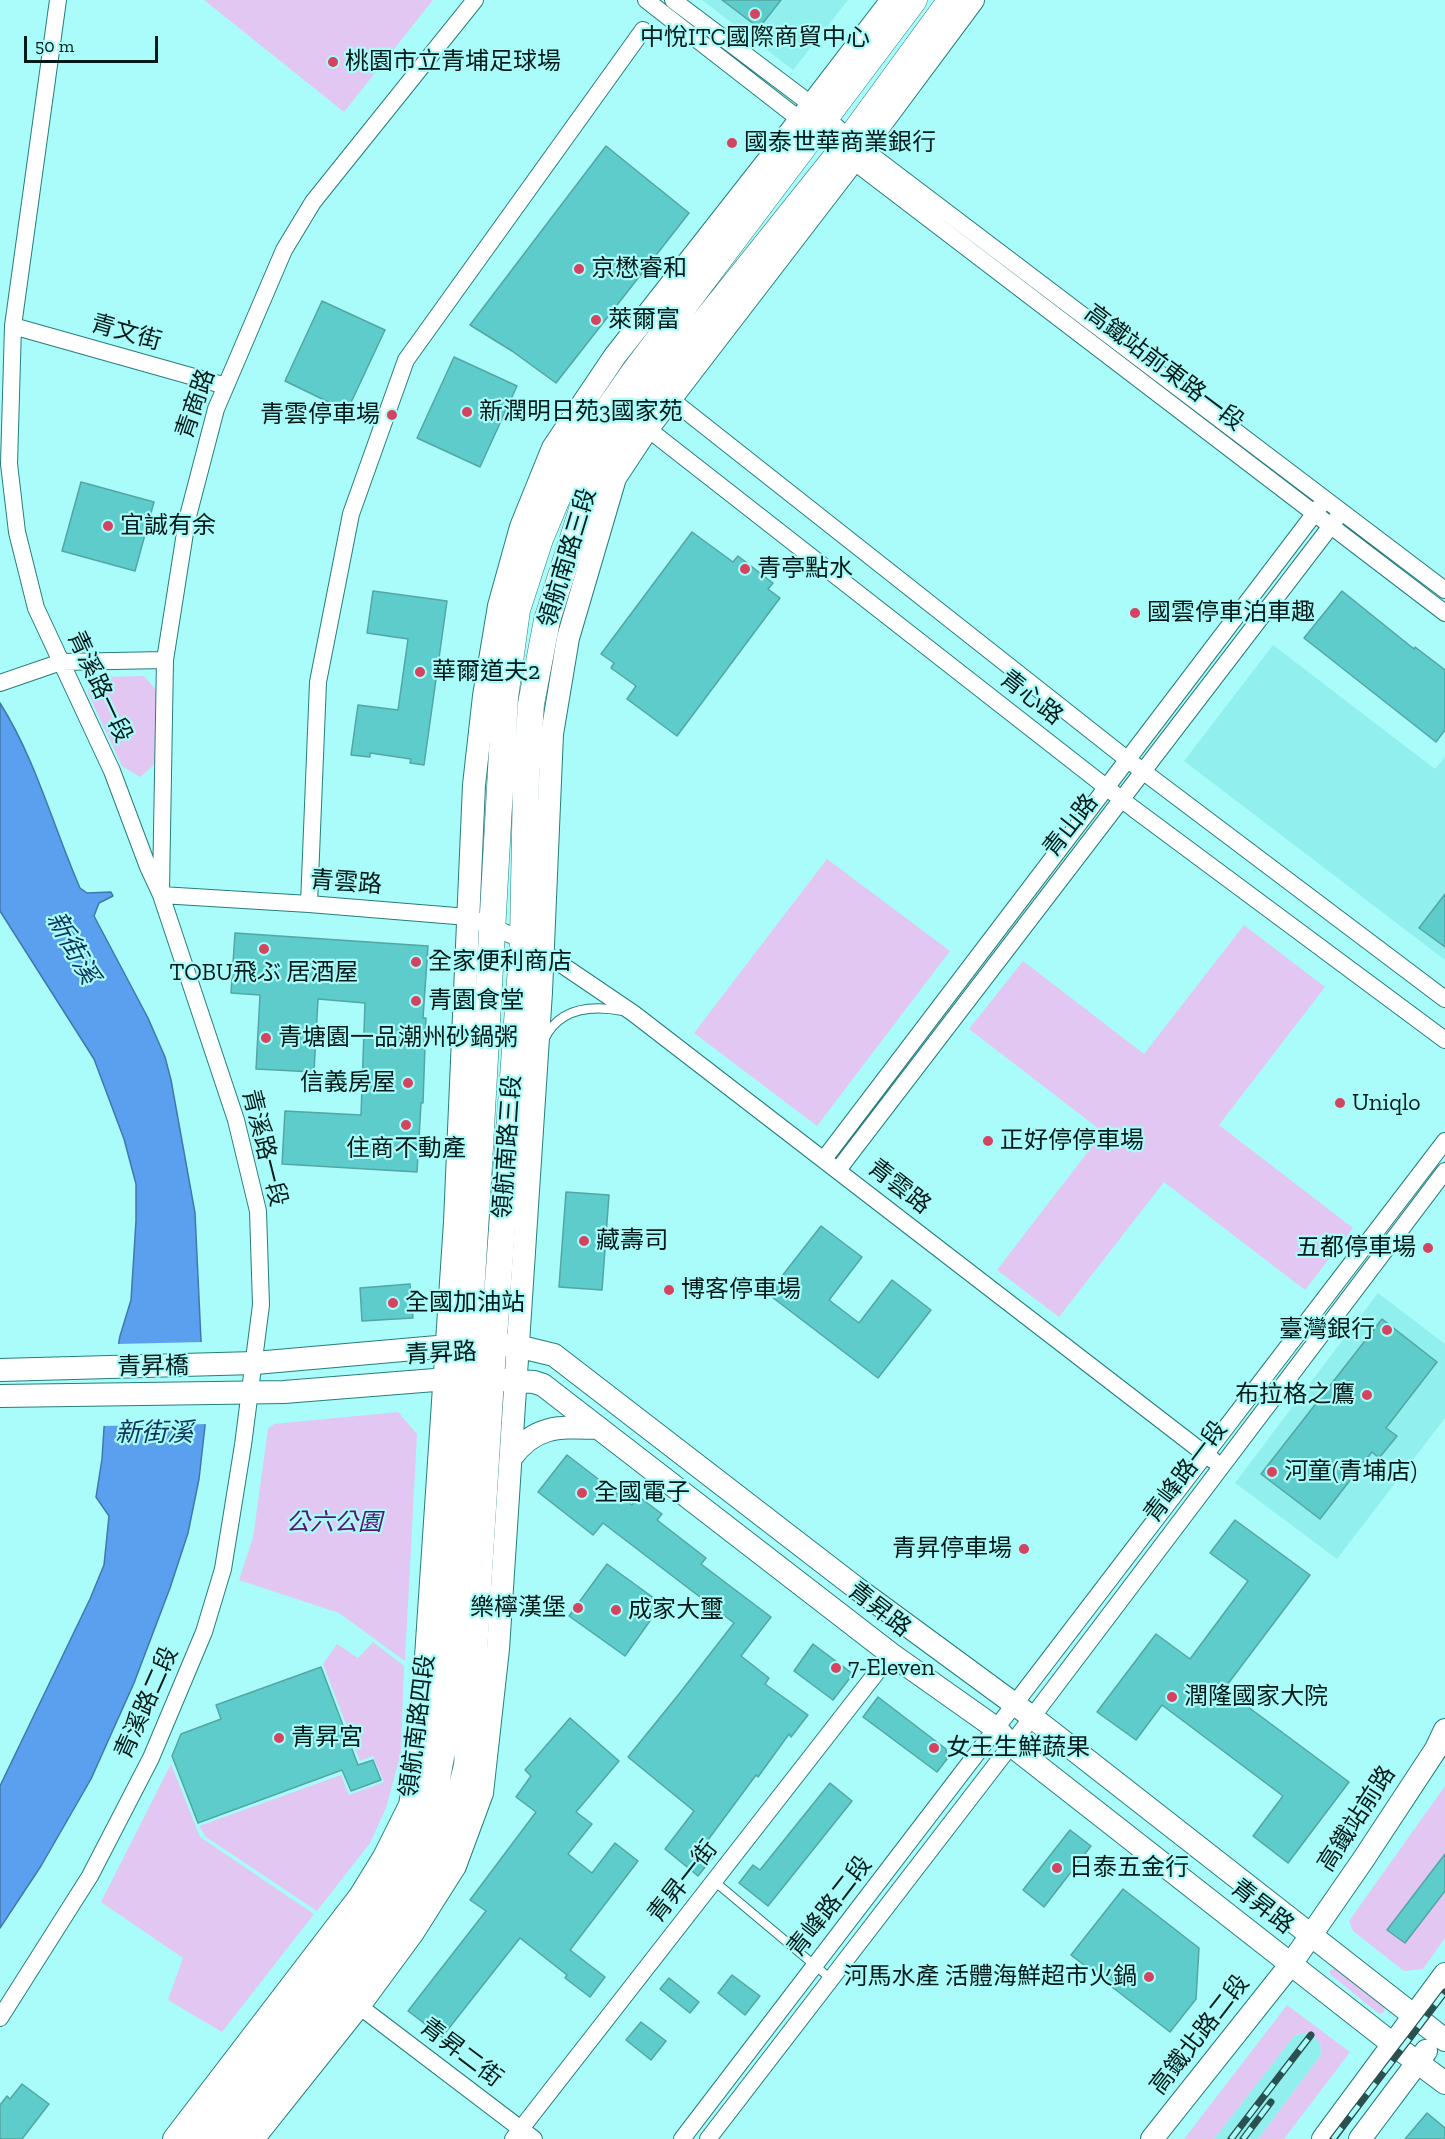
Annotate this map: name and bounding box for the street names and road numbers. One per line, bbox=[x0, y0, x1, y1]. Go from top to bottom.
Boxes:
street label: 高鐵站前東路一段 bbox=[1079, 299, 1249, 437]
street label: 青文街 bbox=[87, 309, 165, 357]
street label: 青商路 bbox=[171, 365, 221, 443]
street label: 領航南路三段 bbox=[533, 485, 603, 631]
street label: 青溪路一段 bbox=[61, 627, 137, 747]
street label: 青心路 bbox=[994, 664, 1068, 732]
street label: 青山路 bbox=[1037, 789, 1105, 863]
street label: 青雲路 bbox=[309, 866, 383, 900]
street label: 領航南路三段 bbox=[489, 1074, 527, 1220]
street label: 青溪路一段 bbox=[236, 1086, 292, 1210]
street label: 青雲路 bbox=[862, 1153, 936, 1221]
street label: 青昇路 bbox=[404, 1338, 478, 1370]
street label: 青昇橋 bbox=[117, 1352, 189, 1382]
street label: 青峰路一段 bbox=[1138, 1415, 1234, 1529]
street label: 青昇路 bbox=[842, 1576, 916, 1644]
street label: 青溪路二段 bbox=[109, 1642, 185, 1764]
street label: 領航南路四段 bbox=[395, 1653, 441, 1799]
street label: 高鐵站前路 bbox=[1312, 1761, 1402, 1877]
street label: 青昇一街 bbox=[642, 1835, 724, 1929]
street label: 青峰路二段 bbox=[782, 1851, 878, 1963]
street label: 青昇路 bbox=[1225, 1873, 1299, 1941]
street label: 高鐵北路二段 bbox=[1144, 1969, 1256, 2101]
street label: 青昇二街 bbox=[414, 2013, 508, 2093]

